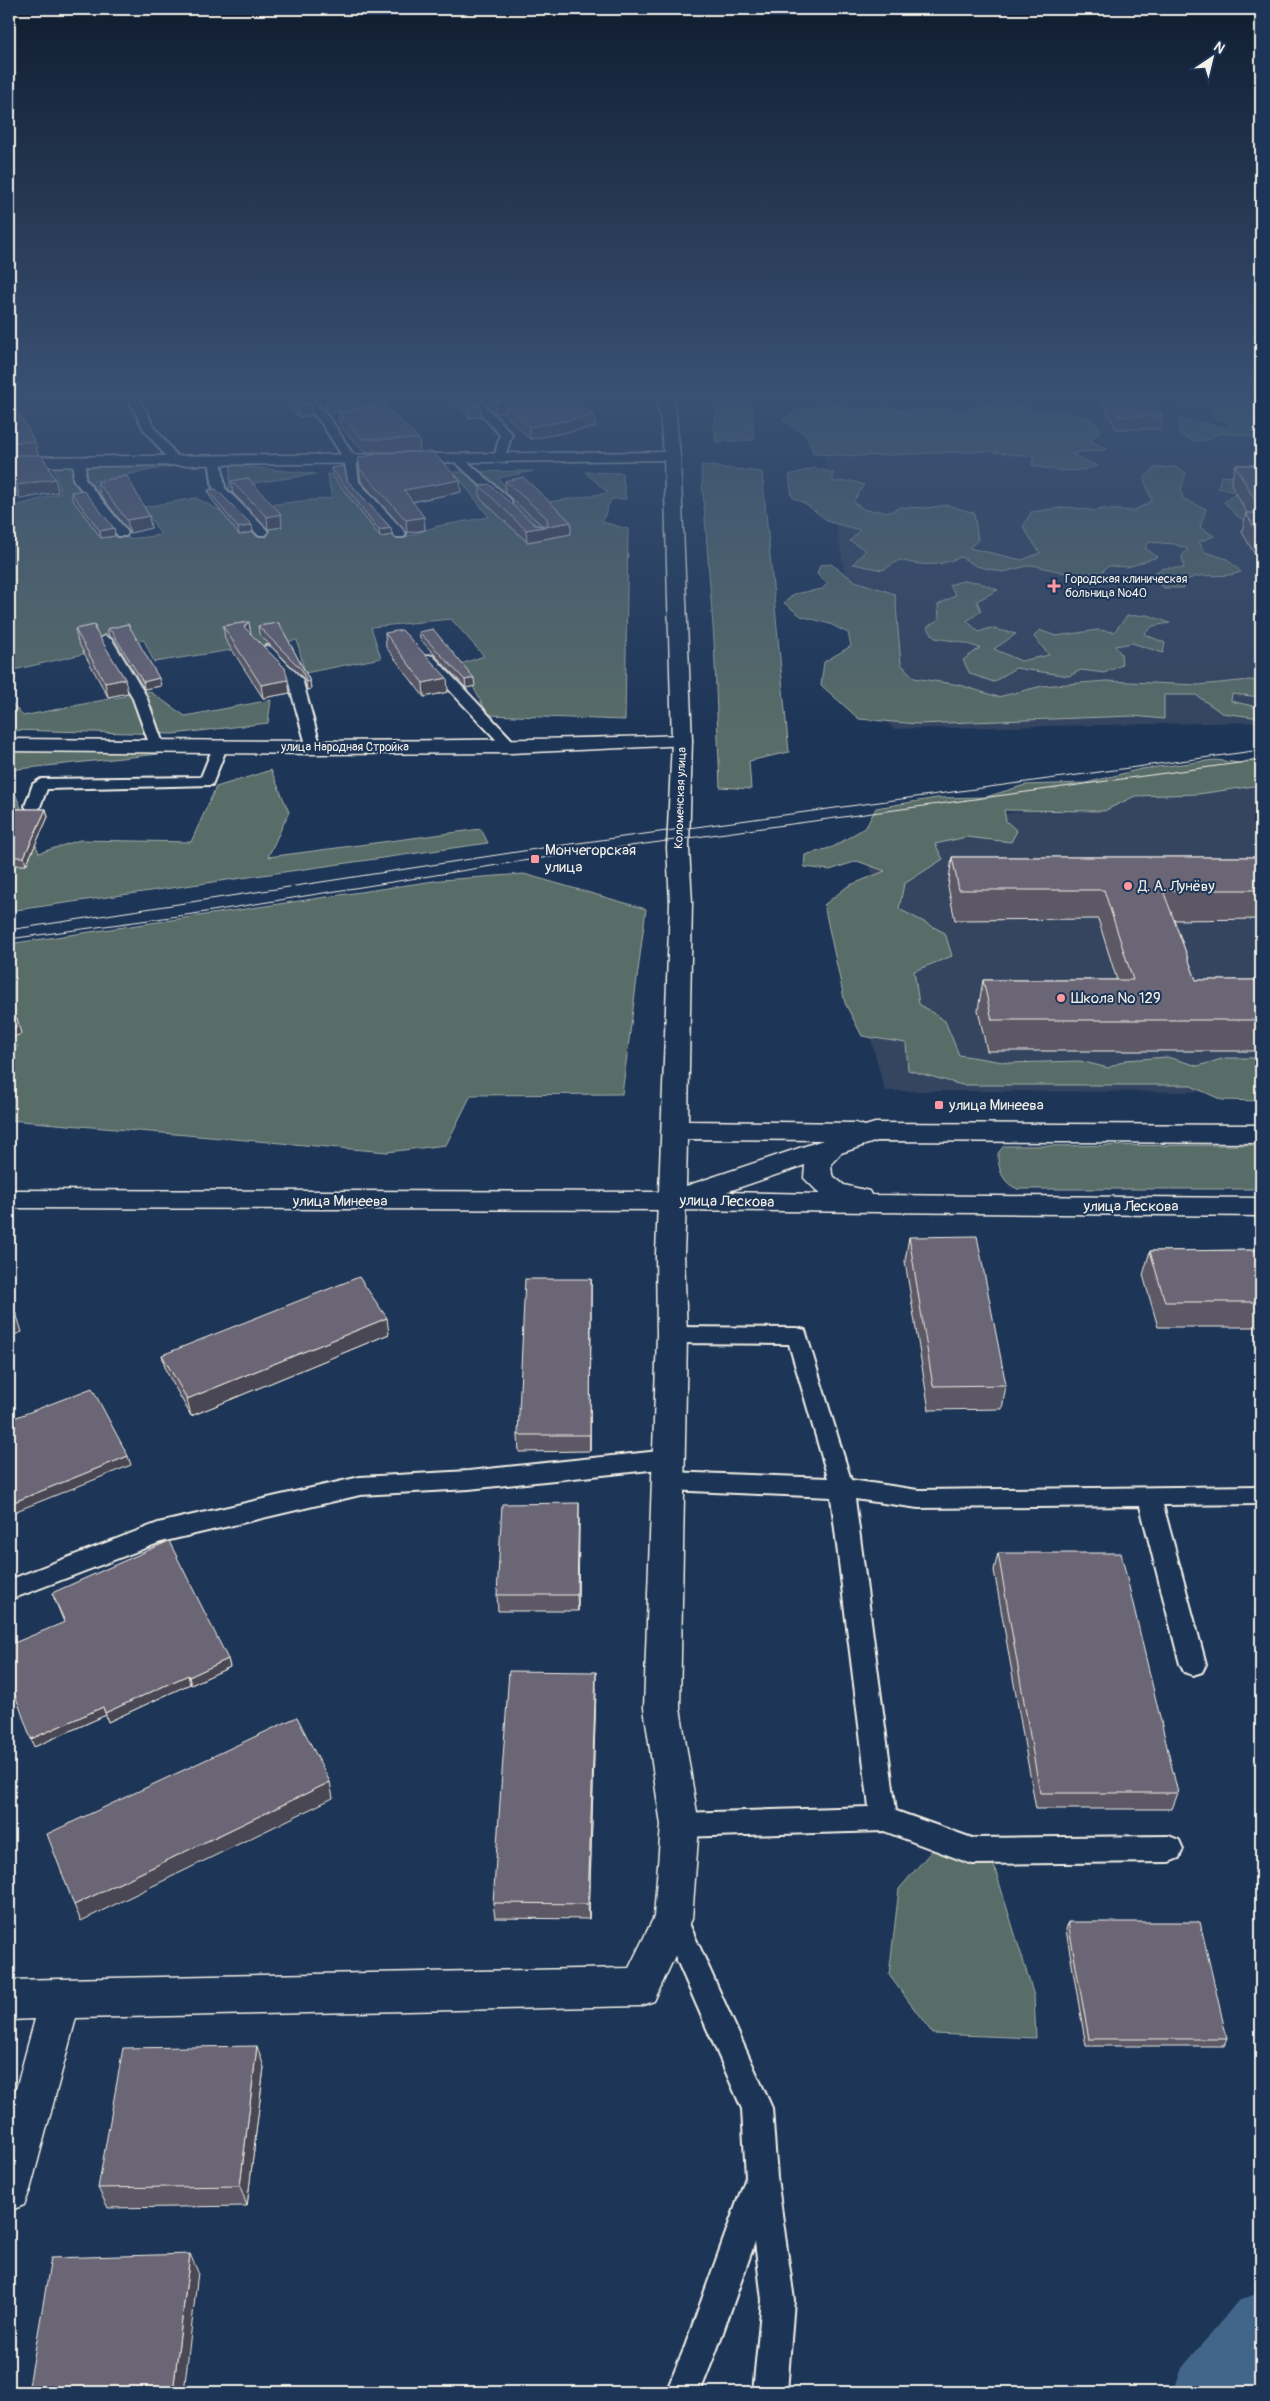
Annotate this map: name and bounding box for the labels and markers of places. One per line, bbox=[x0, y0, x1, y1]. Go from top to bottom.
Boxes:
place label: Городская клиническая больница №40 bbox=[1065, 572, 1188, 601]
marker: Городская клиническая больница №40 bbox=[1047, 579, 1061, 593]
place label: Мончегорская улица bbox=[544, 841, 636, 877]
marker: Мончегорская улица bbox=[529, 853, 541, 865]
place label: Д. А. Лунёву bbox=[1137, 877, 1215, 896]
marker: Д. А. Лунёву bbox=[1122, 880, 1134, 892]
place label: Школа № 129 bbox=[1071, 989, 1161, 1008]
marker: Школа № 129 bbox=[1055, 992, 1067, 1004]
place label: улица Минеева bbox=[948, 1096, 1044, 1115]
marker: улица Минеева bbox=[933, 1099, 945, 1111]

